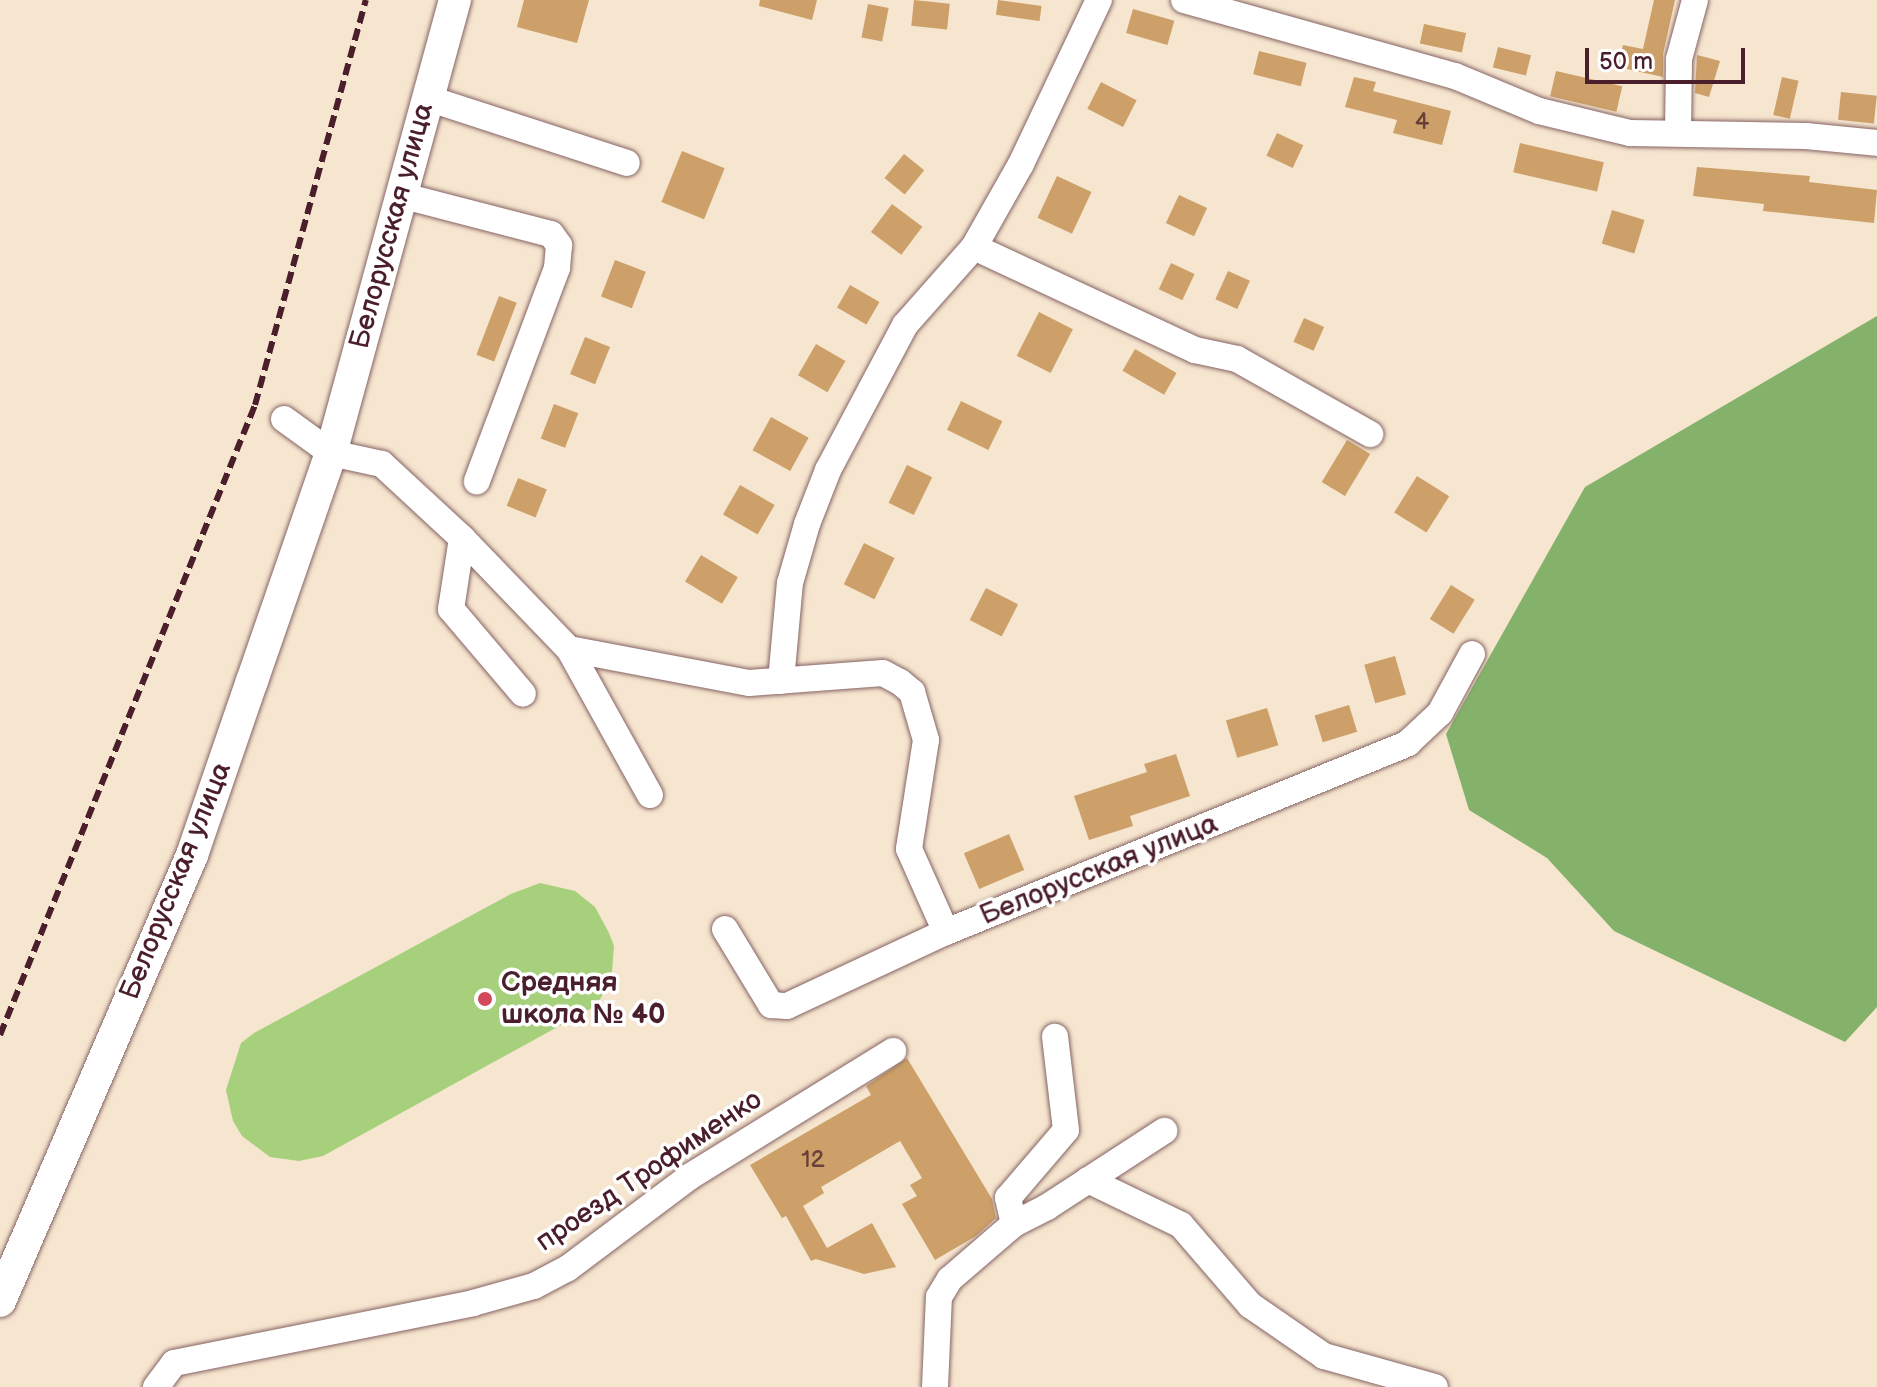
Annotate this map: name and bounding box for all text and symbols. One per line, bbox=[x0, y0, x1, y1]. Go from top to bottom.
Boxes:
scale bar bbox=[1589, 32, 1749, 82]
text: 50 m bbox=[1599, 47, 1653, 76]
street label: Белорусская улица bbox=[343, 99, 441, 353]
house number: 4 bbox=[1415, 108, 1429, 136]
street label: Белорусская улица bbox=[113, 757, 239, 1005]
street label: Белорусская улица bbox=[975, 807, 1223, 933]
place label: Средняя школа № 40 bbox=[501, 966, 666, 1032]
marker: Средняя школа № 40 bbox=[476, 990, 494, 1008]
street label: проезд Трофименко bbox=[530, 1083, 768, 1259]
house number: 12 bbox=[801, 1146, 825, 1174]

